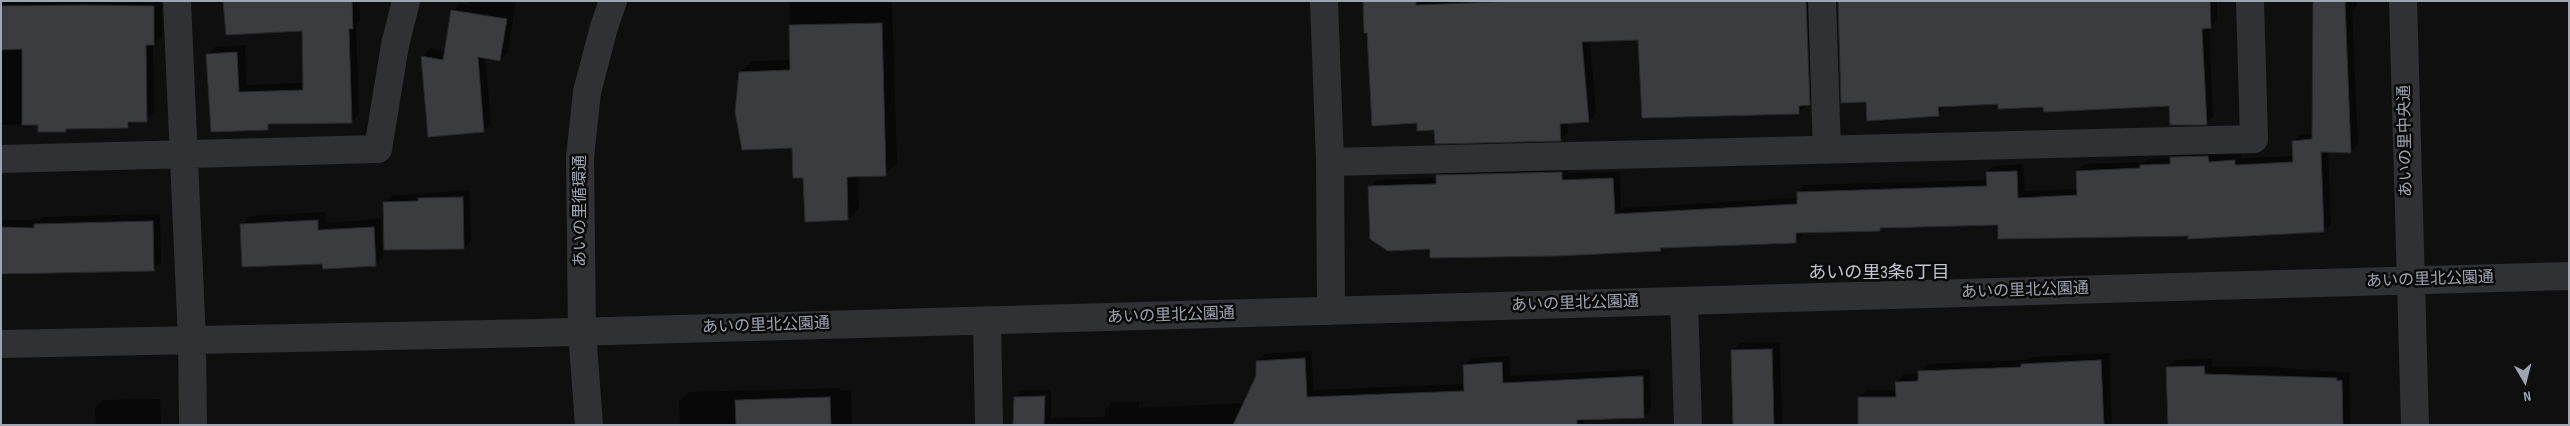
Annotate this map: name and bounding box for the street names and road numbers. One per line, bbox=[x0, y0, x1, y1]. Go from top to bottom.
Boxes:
street label: あいの里中央通 bbox=[2395, 85, 2417, 197]
street label: あいの里循環通 bbox=[571, 155, 591, 267]
street label: あいの里北公園通 bbox=[2366, 268, 2494, 292]
street label: あいの里北公園通 bbox=[1961, 279, 2089, 303]
street label: あいの里北公園通 bbox=[1511, 292, 1639, 316]
street label: あいの里北公園通 bbox=[1107, 304, 1235, 328]
street label: あいの里北公園通 bbox=[702, 314, 830, 338]

